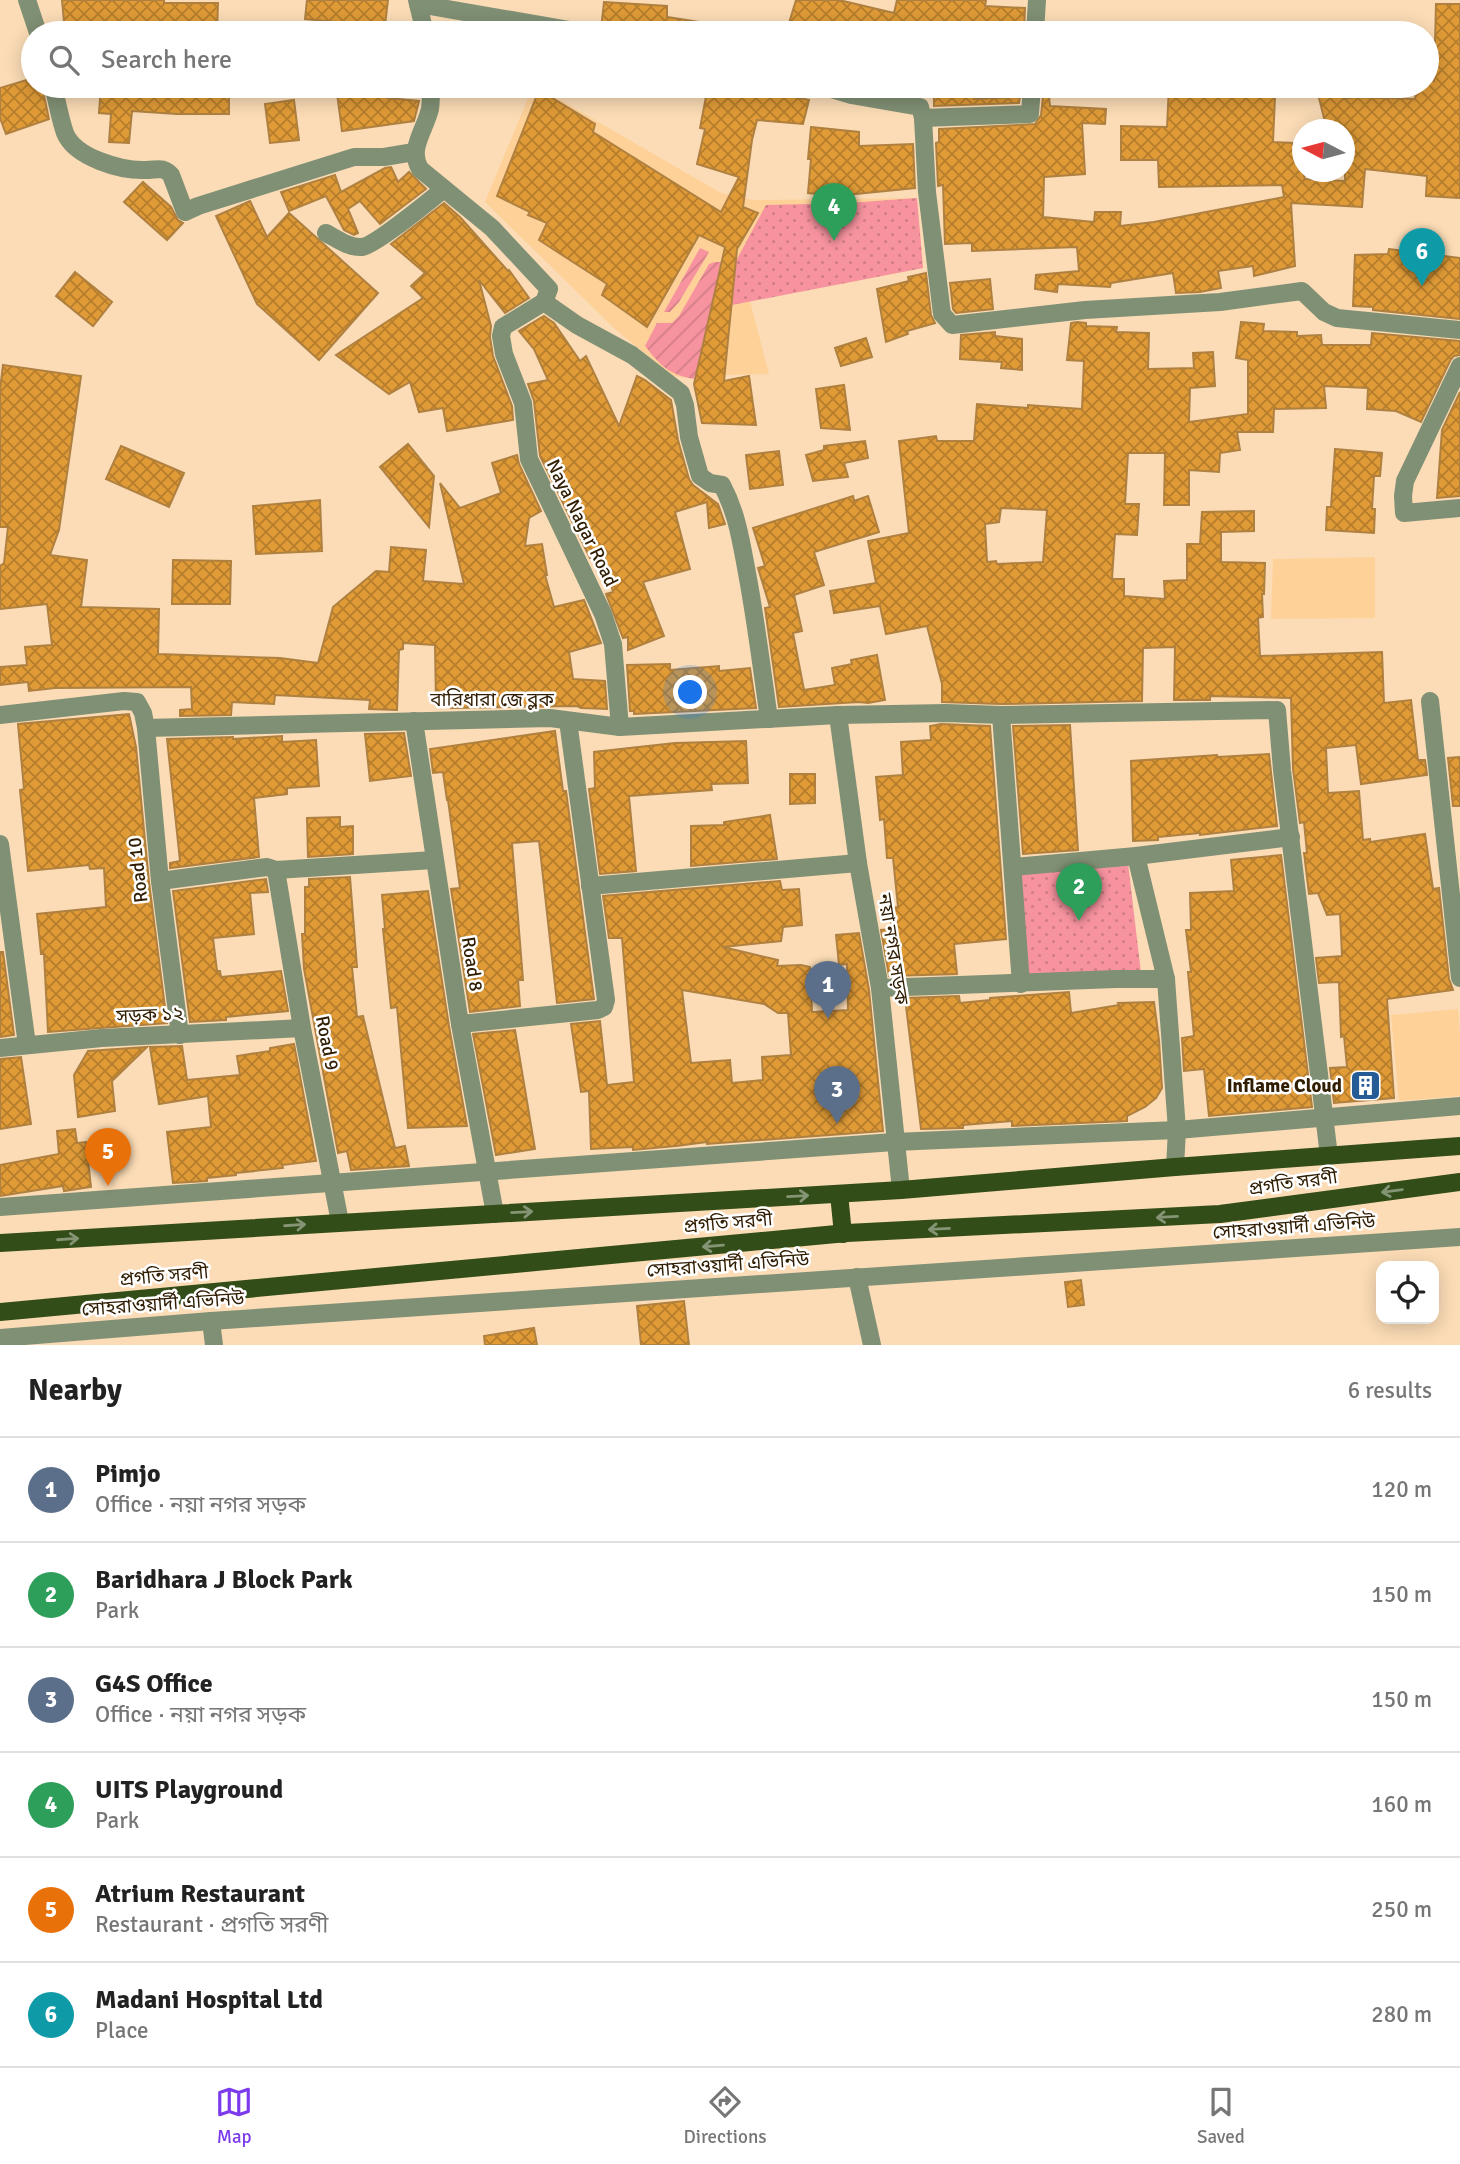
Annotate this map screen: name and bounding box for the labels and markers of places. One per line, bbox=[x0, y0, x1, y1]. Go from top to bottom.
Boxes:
pin: 4 bbox=[811, 183, 857, 241]
pin: 6 bbox=[1399, 228, 1445, 286]
pin: 2 bbox=[1056, 863, 1102, 921]
pin: 1 bbox=[805, 961, 851, 1019]
pin: 3 bbox=[814, 1066, 860, 1124]
building icon: Inflame Cloud bbox=[1348, 1069, 1382, 1103]
place label: Inflame Cloud bbox=[1227, 1074, 1342, 1098]
pin: 5 bbox=[85, 1128, 131, 1186]

